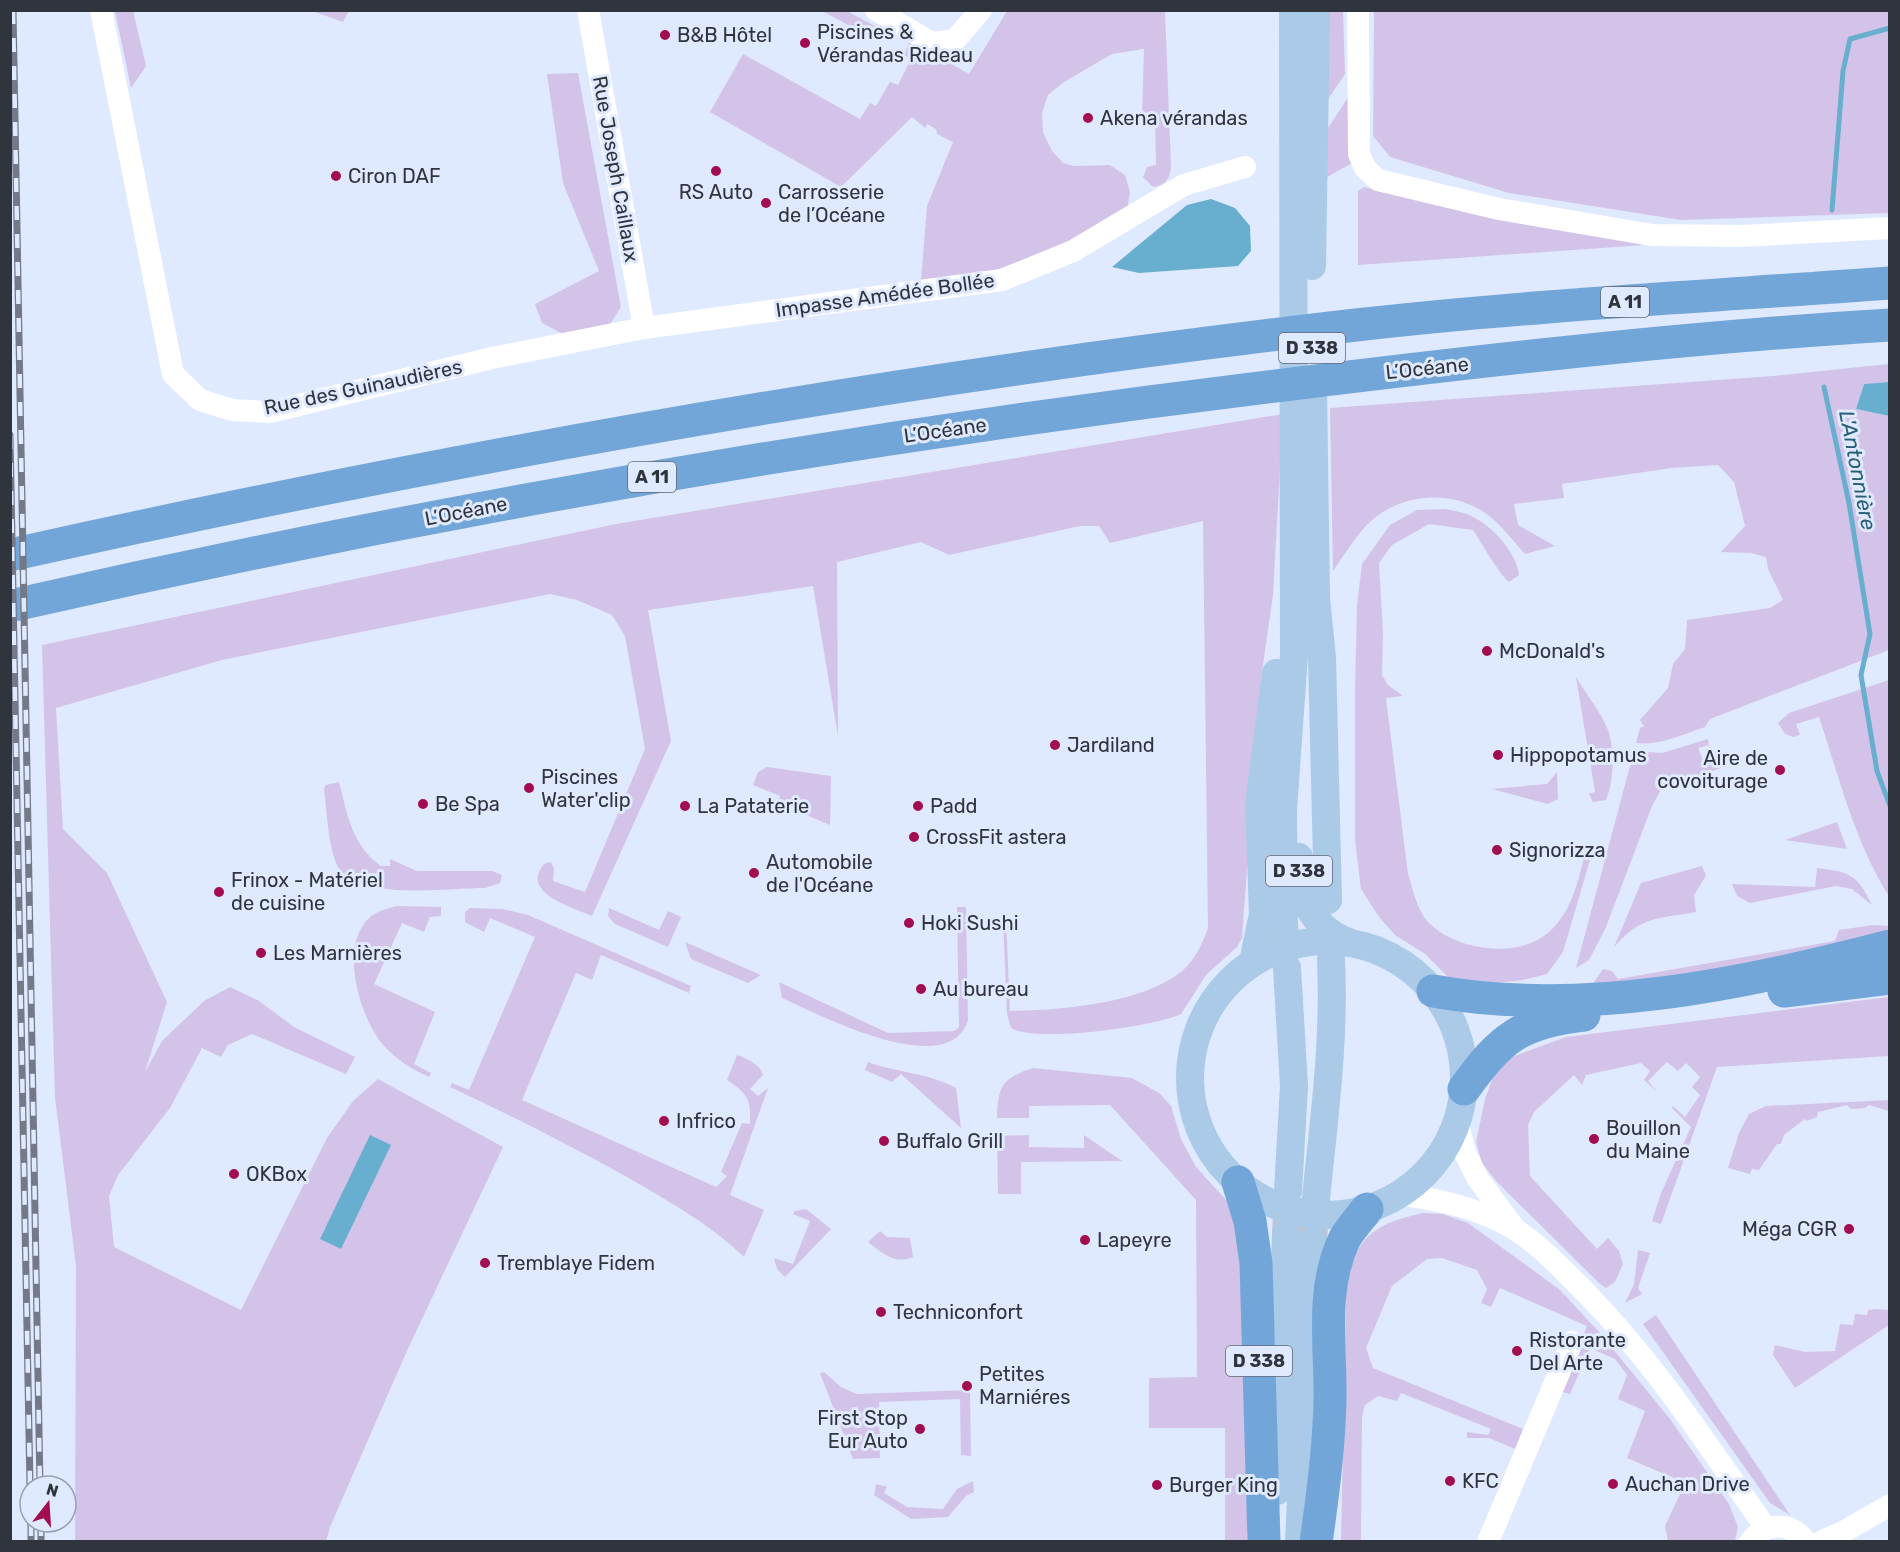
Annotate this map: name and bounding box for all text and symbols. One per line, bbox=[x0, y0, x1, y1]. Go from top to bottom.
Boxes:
place label: Piscines & Vérandas Rideau bbox=[817, 20, 973, 67]
place label: B&B Hôtel bbox=[677, 23, 772, 47]
marker: B&B Hôtel bbox=[658, 28, 672, 42]
marker: Piscines & Vérandas Rideau bbox=[798, 36, 812, 50]
street label: Rue Joseph Caillaux bbox=[588, 74, 644, 264]
place label: Akena vérandas bbox=[1100, 106, 1248, 130]
marker: Akena vérandas bbox=[1081, 111, 1095, 125]
place label: Ciron DAF bbox=[348, 164, 441, 188]
marker: RS Auto bbox=[709, 164, 723, 178]
marker: Ciron DAF bbox=[329, 169, 343, 183]
place label: RS Auto bbox=[679, 180, 753, 204]
place label: Carrosserie de l’Océane bbox=[778, 180, 885, 227]
marker: Carrosserie de l’Océane bbox=[759, 196, 773, 210]
street label: Impasse Amédée Bollée bbox=[774, 268, 996, 322]
road number: A 11 bbox=[1601, 287, 1649, 317]
road number: D 338 bbox=[1279, 333, 1345, 363]
street label: L’Océane bbox=[1384, 352, 1470, 384]
street label: Rue des Guinaudières bbox=[262, 354, 464, 420]
water label: L'Antonnière bbox=[1834, 408, 1882, 532]
street label: L’Océane bbox=[902, 412, 988, 448]
road number: A 11 bbox=[628, 462, 676, 492]
street label: L’Océane bbox=[423, 491, 509, 531]
place label: McDonald's bbox=[1499, 639, 1605, 663]
marker: McDonald's bbox=[1480, 644, 1494, 658]
place label: Jardiland bbox=[1067, 733, 1155, 757]
marker: Jardiland bbox=[1048, 738, 1062, 752]
place label: Hippopotamus bbox=[1510, 743, 1647, 767]
place label: Aire de covoiturage bbox=[1657, 746, 1768, 793]
marker: Hippopotamus bbox=[1491, 748, 1505, 762]
marker: Aire de covoiturage bbox=[1773, 763, 1787, 777]
place label: Piscines Water'clip bbox=[541, 765, 631, 812]
marker: Piscines Water'clip bbox=[522, 781, 536, 795]
place label: Be Spa bbox=[435, 792, 500, 816]
place label: La Pataterie bbox=[697, 794, 809, 818]
place label: Padd bbox=[930, 794, 978, 818]
marker: Be Spa bbox=[416, 797, 430, 811]
marker: La Pataterie bbox=[678, 799, 692, 813]
marker: Padd bbox=[911, 799, 925, 813]
place label: CrossFit astera bbox=[926, 825, 1067, 849]
marker: CrossFit astera bbox=[907, 830, 921, 844]
place label: Signorizza bbox=[1509, 838, 1606, 862]
marker: Signorizza bbox=[1490, 843, 1504, 857]
place label: Automobile de l'Océane bbox=[766, 850, 873, 897]
road number: D 338 bbox=[1266, 856, 1332, 886]
marker: Automobile de l'Océane bbox=[747, 866, 761, 880]
place label: Frinox - Matériel de cuisine bbox=[231, 868, 383, 915]
marker: Frinox - Matériel de cuisine bbox=[212, 885, 226, 899]
place label: Hoki Sushi bbox=[921, 911, 1019, 935]
marker: Hoki Sushi bbox=[902, 916, 916, 930]
place label: Les Marnières bbox=[273, 941, 402, 965]
marker: Les Marnières bbox=[254, 946, 268, 960]
place label: Au bureau bbox=[933, 977, 1029, 1001]
marker: Au bureau bbox=[914, 982, 928, 996]
place label: Infrico bbox=[676, 1109, 736, 1133]
marker: Infrico bbox=[657, 1114, 671, 1128]
place label: Bouillon du Maine bbox=[1606, 1116, 1690, 1163]
place label: Buffalo Grill bbox=[896, 1129, 1003, 1153]
marker: Bouillon du Maine bbox=[1587, 1132, 1601, 1146]
marker: Buffalo Grill bbox=[877, 1134, 891, 1148]
place label: OKBox bbox=[246, 1162, 307, 1186]
marker: OKBox bbox=[227, 1167, 241, 1181]
place label: Méga CGR bbox=[1742, 1217, 1837, 1241]
marker: Méga CGR bbox=[1842, 1222, 1856, 1236]
place label: Lapeyre bbox=[1097, 1228, 1172, 1252]
marker: Lapeyre bbox=[1078, 1233, 1092, 1247]
place label: Tremblaye Fidem bbox=[497, 1251, 655, 1275]
marker: Tremblaye Fidem bbox=[478, 1256, 492, 1270]
place label: Techniconfort bbox=[893, 1300, 1023, 1324]
marker: Techniconfort bbox=[874, 1305, 888, 1319]
place label: Ristorante Del Arte bbox=[1529, 1328, 1626, 1375]
marker: Ristorante Del Arte bbox=[1510, 1344, 1524, 1358]
road number: D 338 bbox=[1226, 1346, 1292, 1376]
place label: Petites Marniéres bbox=[979, 1362, 1071, 1409]
marker: Petites Marniéres bbox=[960, 1379, 974, 1393]
place label: First Stop Eur Auto bbox=[817, 1406, 908, 1453]
marker: First Stop Eur Auto bbox=[913, 1422, 927, 1436]
place label: KFC bbox=[1462, 1469, 1499, 1493]
place label: Auchan Drive bbox=[1625, 1472, 1750, 1496]
place label: Burger King bbox=[1169, 1473, 1278, 1497]
north arrow bbox=[18, 1474, 78, 1534]
marker: KFC bbox=[1443, 1474, 1457, 1488]
marker: Auchan Drive bbox=[1606, 1477, 1620, 1491]
marker: Burger King bbox=[1150, 1478, 1164, 1492]
text: N bbox=[44, 1479, 61, 1501]

